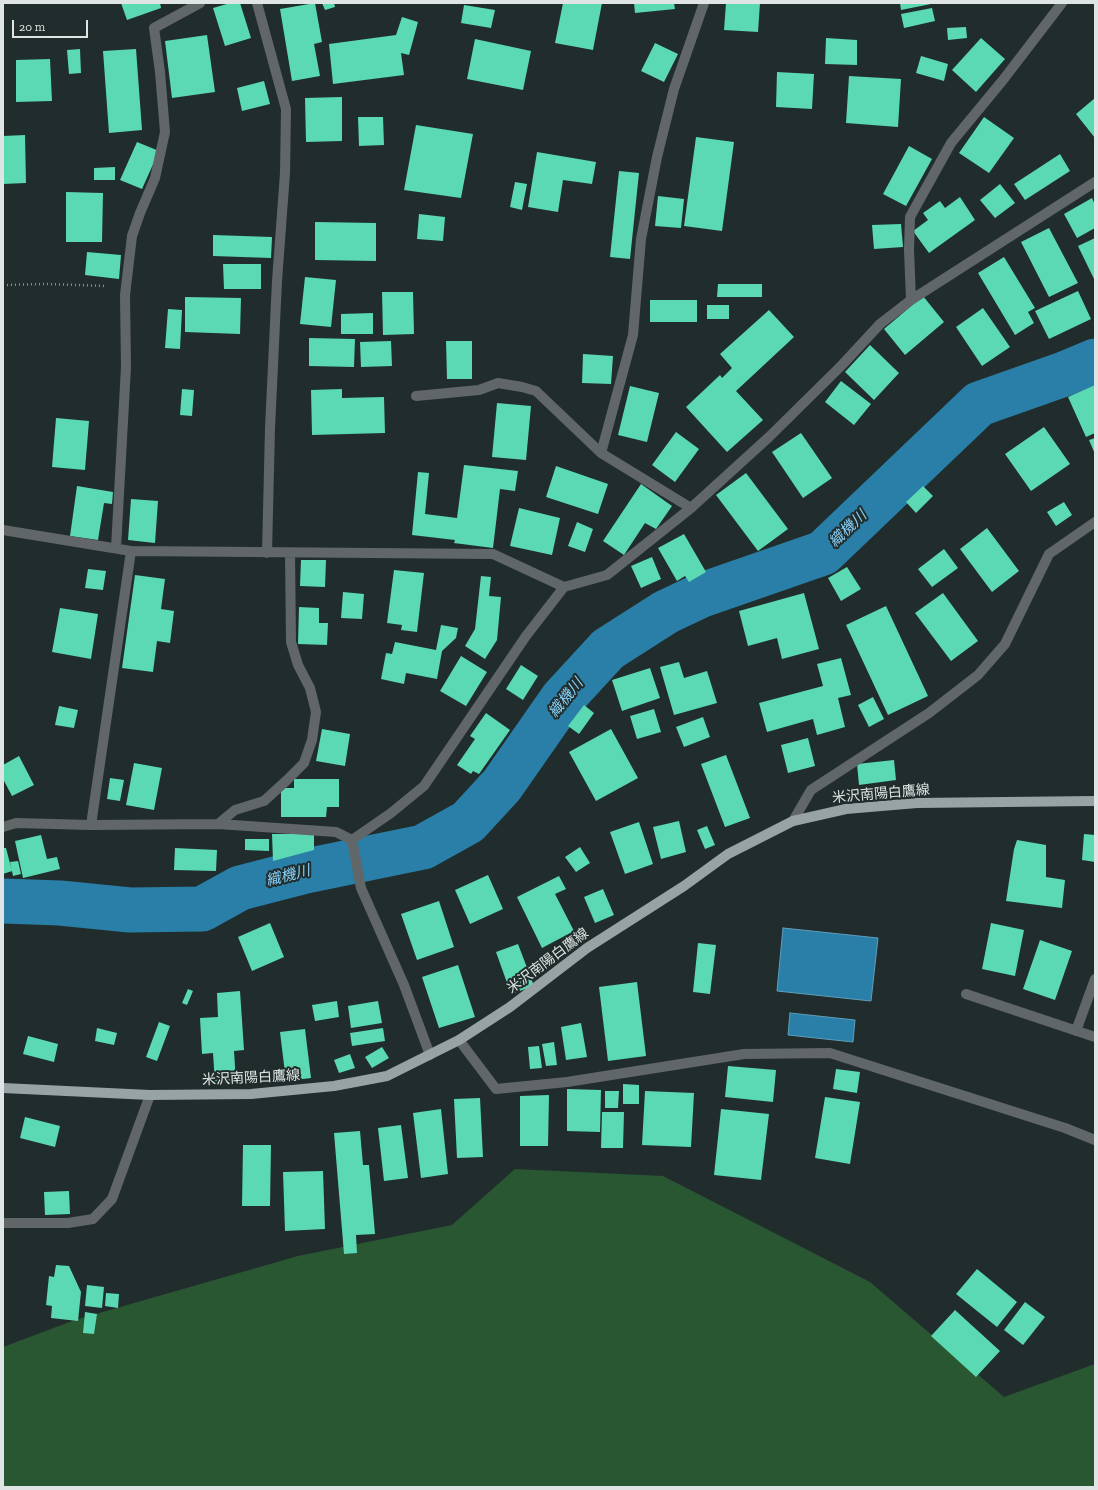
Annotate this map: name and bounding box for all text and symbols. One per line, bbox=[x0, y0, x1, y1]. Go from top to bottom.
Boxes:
scale bar bbox=[14, 12, 90, 38]
text: 20 m bbox=[19, 20, 45, 34]
water label: 織機川 bbox=[826, 507, 870, 551]
water label: 織機川 bbox=[545, 675, 587, 721]
street label: 米沢南陽白鷹線 bbox=[831, 781, 931, 807]
water label: 織機川 bbox=[264, 862, 312, 890]
street label: 米沢南陽白鷹線 bbox=[504, 925, 592, 997]
street label: 米沢南陽白鷹線 bbox=[202, 1067, 300, 1089]

